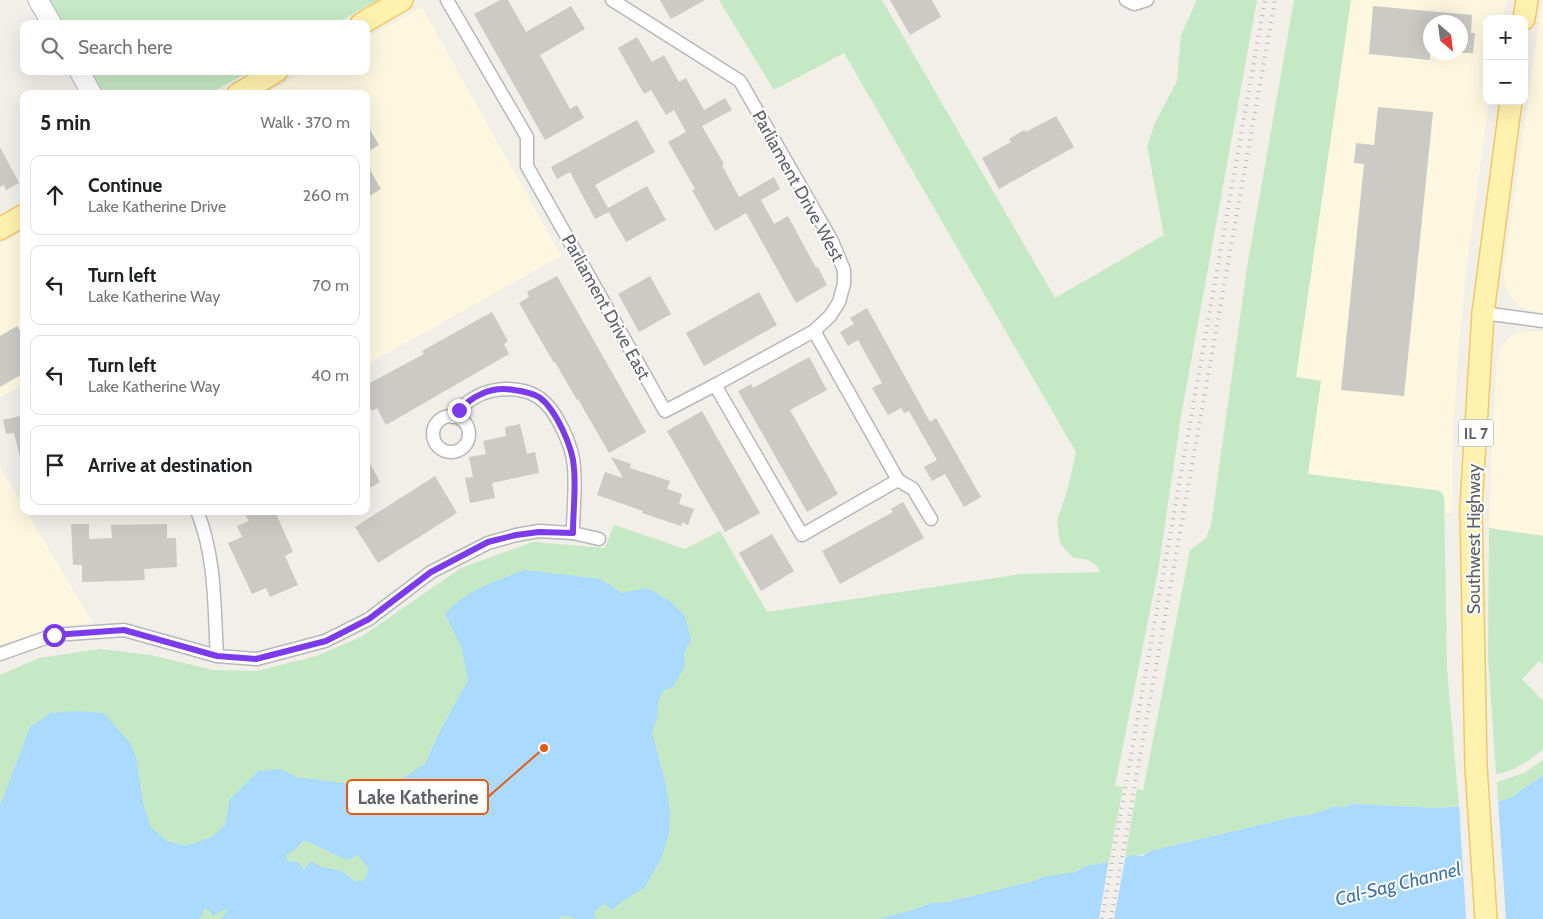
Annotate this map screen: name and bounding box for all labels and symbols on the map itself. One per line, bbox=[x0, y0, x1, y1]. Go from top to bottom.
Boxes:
north arrow bbox=[1423, 15, 1468, 60]
street label: Parliament Drive West bbox=[747, 106, 849, 266]
street label: Parliament Drive East bbox=[557, 231, 655, 383]
route end bbox=[448, 399, 471, 422]
road number: IL 7 bbox=[1458, 419, 1494, 446]
street label: Southwest Highway bbox=[1463, 464, 1485, 614]
route start bbox=[43, 624, 66, 647]
callout: Lake Katherine bbox=[347, 780, 488, 814]
text: Lake Katherine bbox=[358, 786, 479, 809]
water label: Cal-Sag Channel bbox=[1333, 857, 1464, 911]

